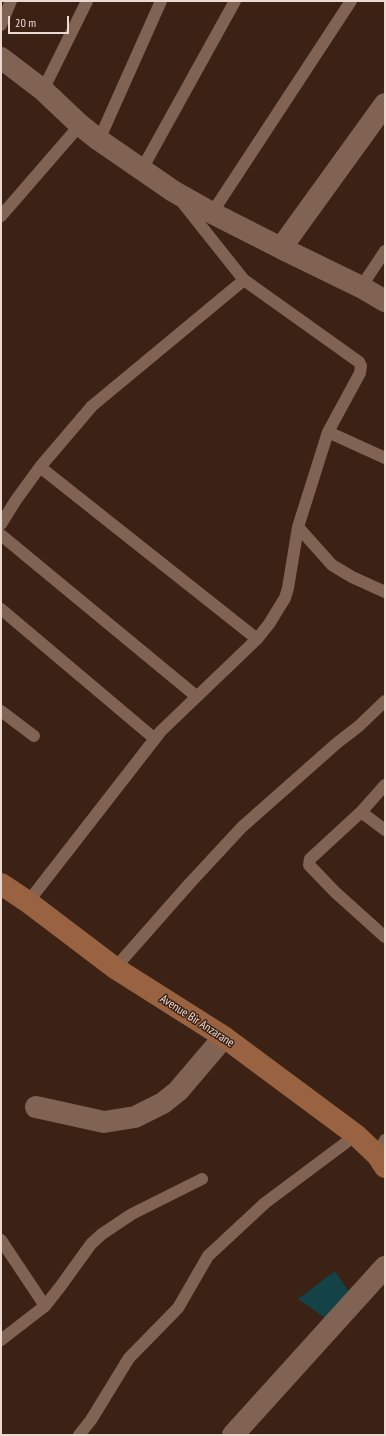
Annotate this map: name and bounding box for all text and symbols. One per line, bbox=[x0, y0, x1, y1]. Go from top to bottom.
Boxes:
scale bar bbox=[10, 8, 71, 34]
text: 20 m bbox=[15, 15, 36, 30]
street label: Avenue Bir Anzarane bbox=[157, 992, 237, 1050]

